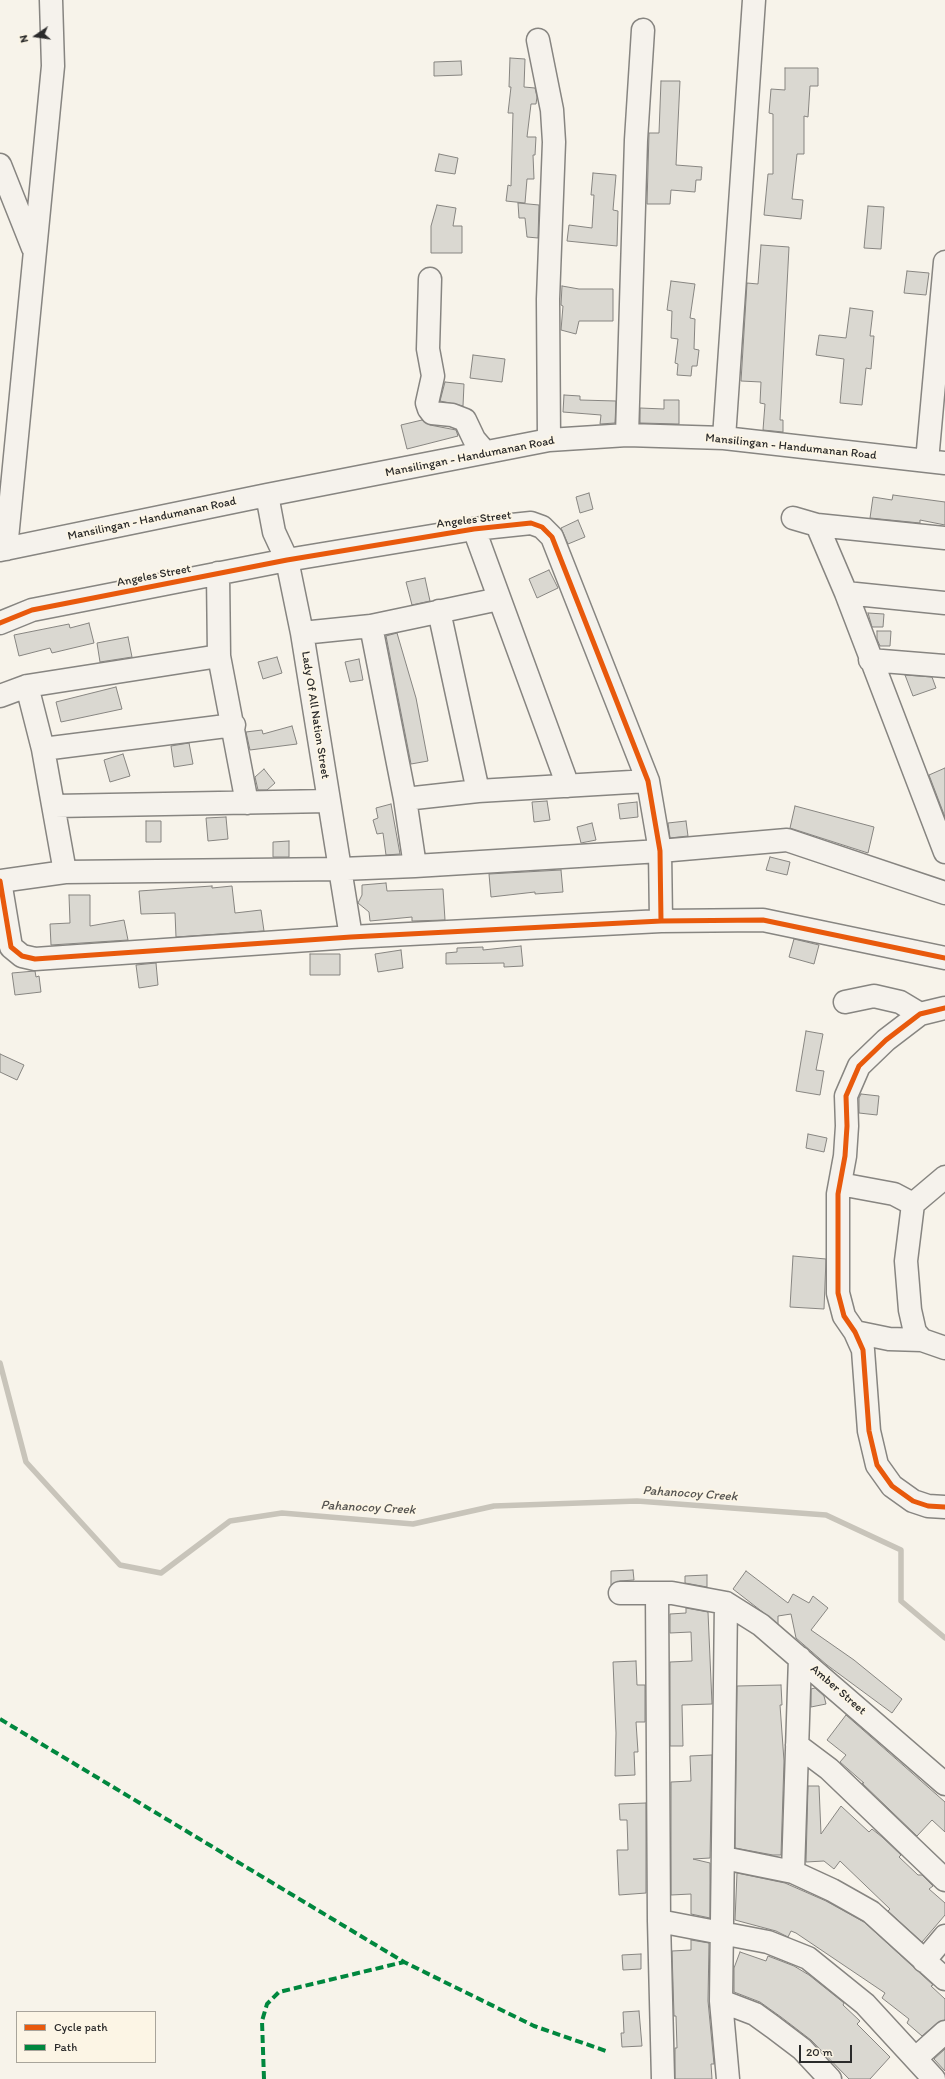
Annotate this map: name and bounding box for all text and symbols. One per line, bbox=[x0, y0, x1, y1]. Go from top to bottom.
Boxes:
north arrow bbox=[16, 16, 56, 56]
text: N bbox=[17, 34, 31, 44]
street label: Mansilingan - Handumanan Road bbox=[705, 431, 877, 463]
street label: Mansilingan - Handumanan Road bbox=[384, 434, 556, 480]
street label: Mansilingan - Handumanan Road bbox=[66, 494, 238, 544]
street label: Angeles Street bbox=[436, 508, 512, 532]
street label: Angeles Street bbox=[116, 562, 192, 590]
street label: Lady Of All Nation Street bbox=[298, 650, 332, 780]
water label: Pahanocoy Creek bbox=[642, 1483, 738, 1505]
water label: Pahanocoy Creek bbox=[320, 1498, 416, 1518]
street label: Amber Street bbox=[807, 1662, 869, 1718]
legend bbox=[16, 2011, 156, 2063]
text: Cycle path bbox=[54, 2020, 108, 2034]
scale bar bbox=[801, 2037, 854, 2063]
text: Path bbox=[54, 2040, 77, 2054]
text: 20 m bbox=[806, 2045, 833, 2059]

